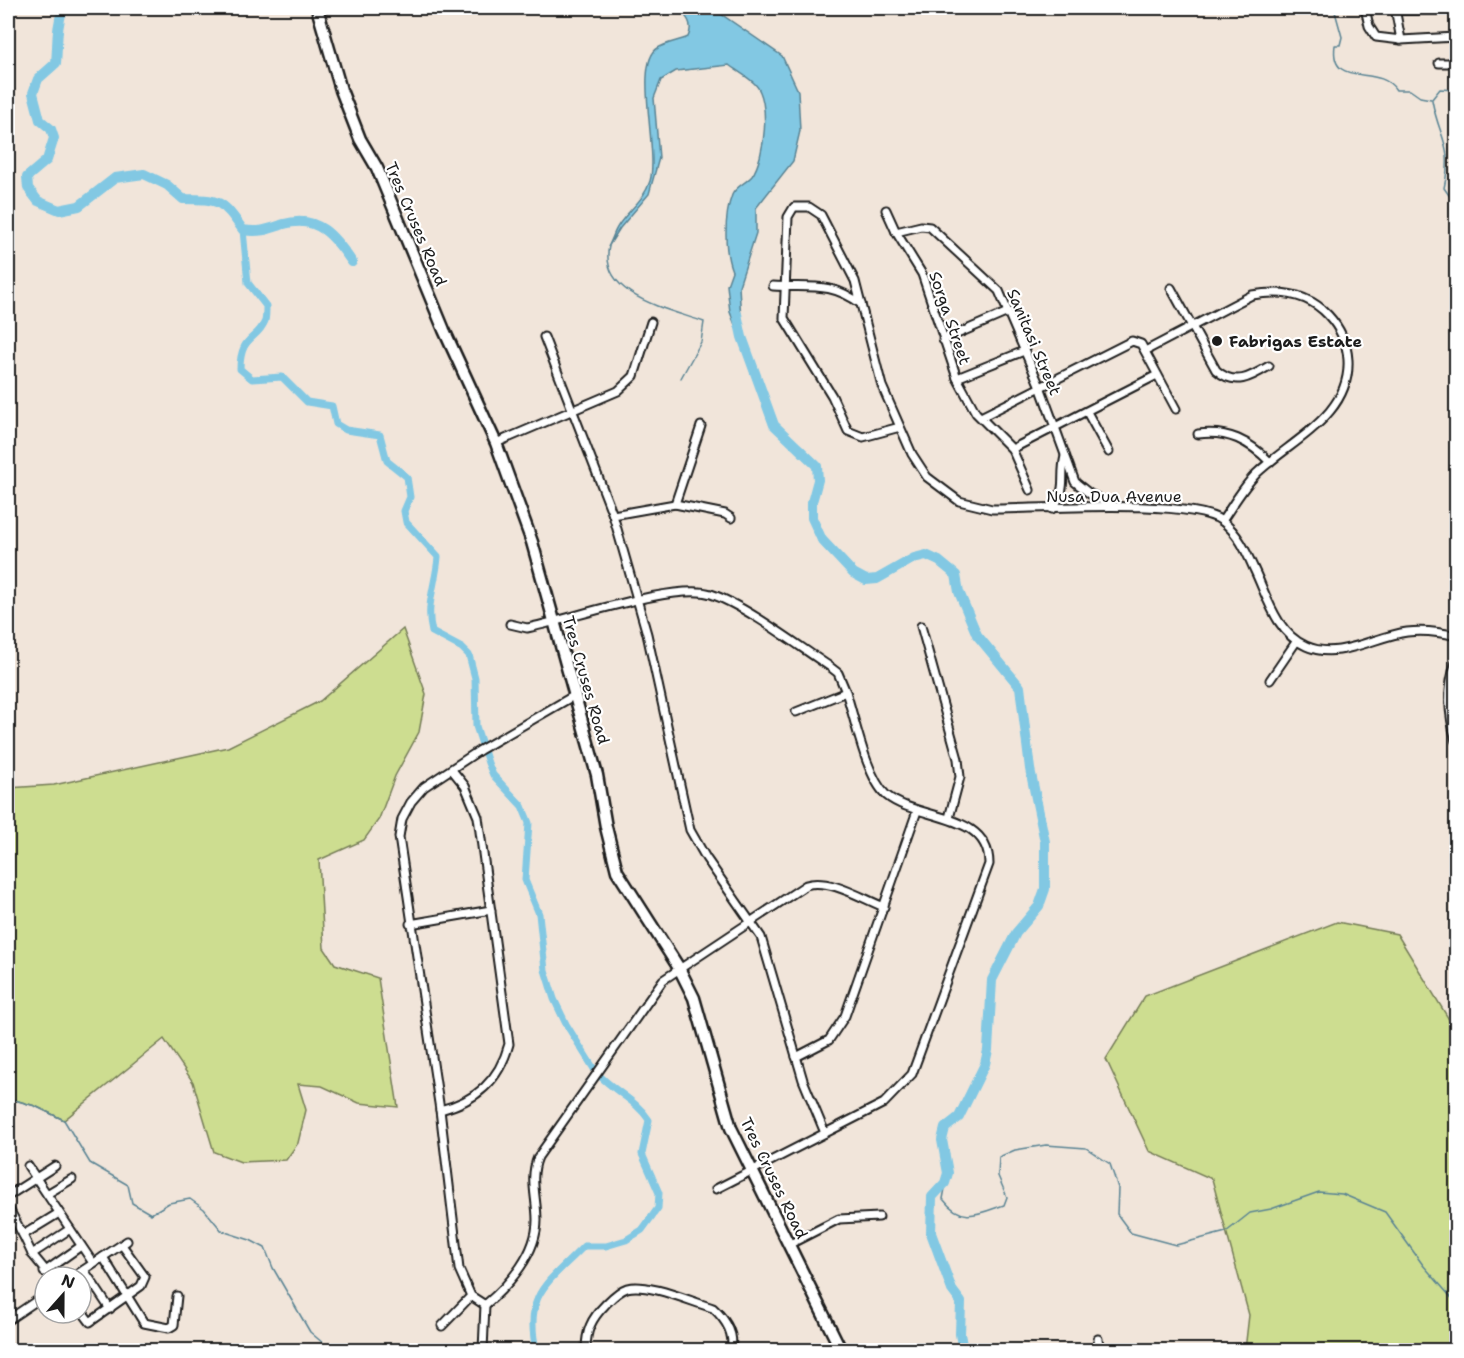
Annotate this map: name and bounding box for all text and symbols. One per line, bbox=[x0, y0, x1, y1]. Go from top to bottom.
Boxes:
street label: Tres Cruses Road bbox=[380, 159, 452, 289]
street label: Sorga Street bbox=[924, 269, 976, 367]
street label: Sanitasi Street bbox=[1002, 286, 1066, 398]
place label: Fabrigas Estate bbox=[1229, 331, 1362, 352]
marker: Fabrigas Estate bbox=[1210, 334, 1224, 348]
street label: Nusa Dua Avenue bbox=[1046, 486, 1182, 507]
street label: Tres Cruses Road bbox=[558, 613, 614, 747]
street label: Tres Cruses Road bbox=[735, 1114, 813, 1242]
north arrow bbox=[33, 1265, 93, 1325]
text: N bbox=[59, 1269, 78, 1294]

